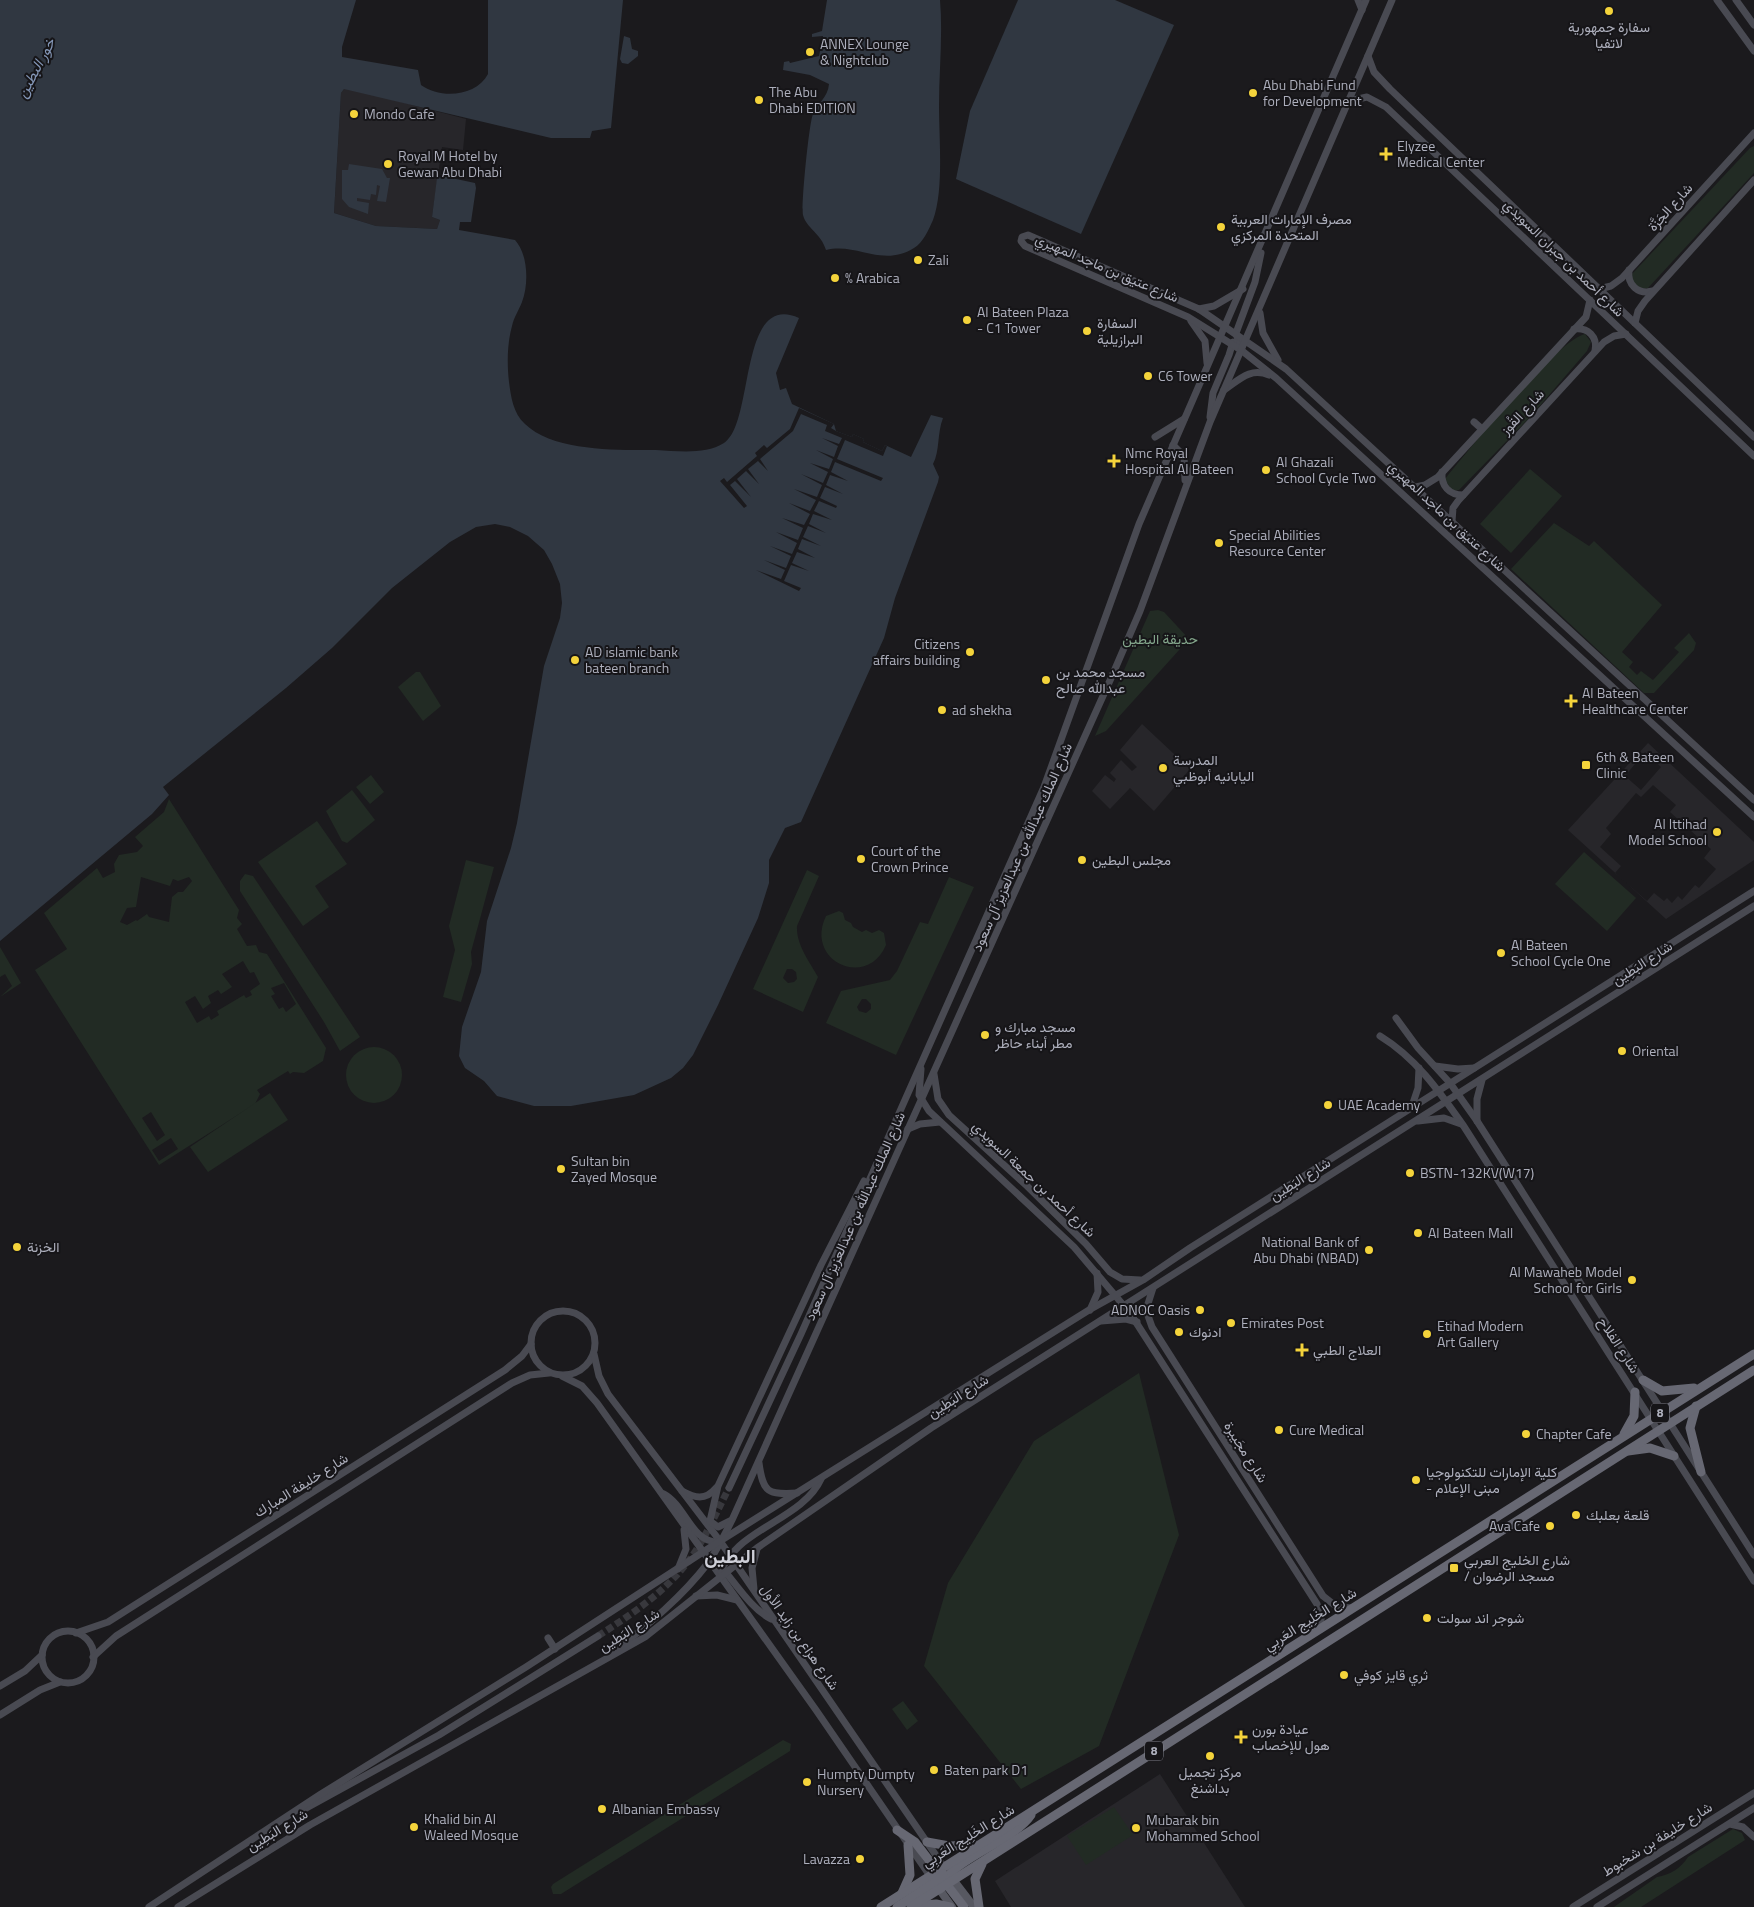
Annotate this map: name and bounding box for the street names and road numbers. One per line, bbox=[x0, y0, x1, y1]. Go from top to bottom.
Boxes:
street label: شارع الجَزَّة bbox=[1642, 178, 1698, 236]
street label: شارع أحمد بن جبران السويدي bbox=[1498, 194, 1630, 323]
street label: شارع عتيق بن ماجد المهيري bbox=[1031, 228, 1182, 309]
street label: شارع القُوز bbox=[1494, 384, 1549, 441]
street label: شارع عتيق بن ماجد المهيري bbox=[1383, 455, 1511, 577]
street label: شارع الملك عبدالله بن عبدالعزيز آل سعود bbox=[966, 739, 1078, 955]
street label: شارع البَطِين bbox=[1607, 935, 1677, 991]
street label: شارع الملك عبدالله بن عبدالعزيز آل سعود bbox=[799, 1108, 911, 1324]
street label: شارع أحمد بن جمعة السويدي bbox=[966, 1116, 1101, 1243]
street label: شارع البَطِين bbox=[1265, 1152, 1335, 1206]
street label: شارع الفلاح bbox=[1593, 1312, 1645, 1378]
street label: شارع البَطِين bbox=[923, 1369, 993, 1423]
road number: 8 bbox=[1651, 1404, 1669, 1422]
street label: شارع مجَيبرة bbox=[1218, 1417, 1274, 1487]
street label: شارع خليفة المبارك bbox=[250, 1447, 352, 1523]
street label: شارع هزاع بن زايد الأول bbox=[755, 1579, 845, 1695]
street label: شارع الخَلِيج العَربِي bbox=[1259, 1582, 1361, 1657]
street label: شارع البَطِين bbox=[594, 1603, 664, 1657]
road number: 8 bbox=[1145, 1742, 1163, 1760]
street label: شارع خليفة بن شخبوط bbox=[1597, 1796, 1717, 1882]
street label: شارع الخَلِيج العَربِي bbox=[917, 1799, 1019, 1874]
street label: شارع البَطِين bbox=[242, 1803, 312, 1857]

